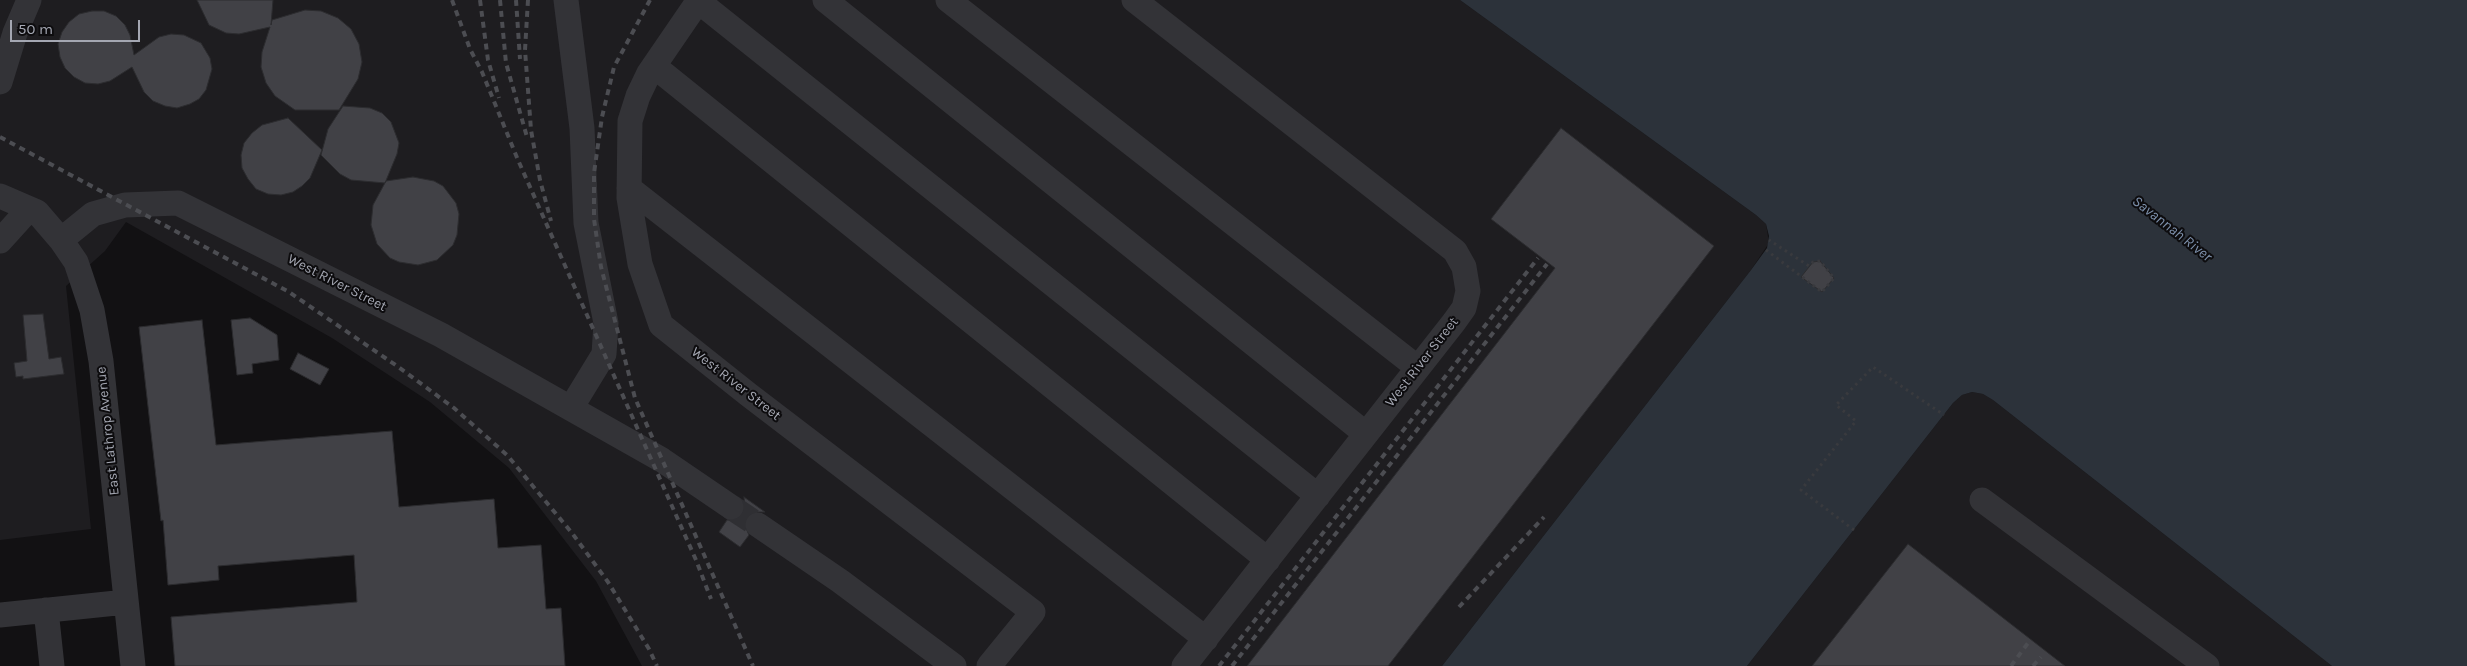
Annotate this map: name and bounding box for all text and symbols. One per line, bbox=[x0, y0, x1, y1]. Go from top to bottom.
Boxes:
scale bar bbox=[12, 10, 142, 42]
text: 50 m bbox=[18, 20, 53, 38]
water label: Savannah River bbox=[2128, 192, 2216, 266]
street label: West River Street bbox=[285, 251, 389, 315]
street label: West River Street bbox=[1382, 314, 1462, 410]
street label: West River Street bbox=[688, 344, 784, 424]
street label: East Lathrop Avenue bbox=[93, 366, 123, 496]

